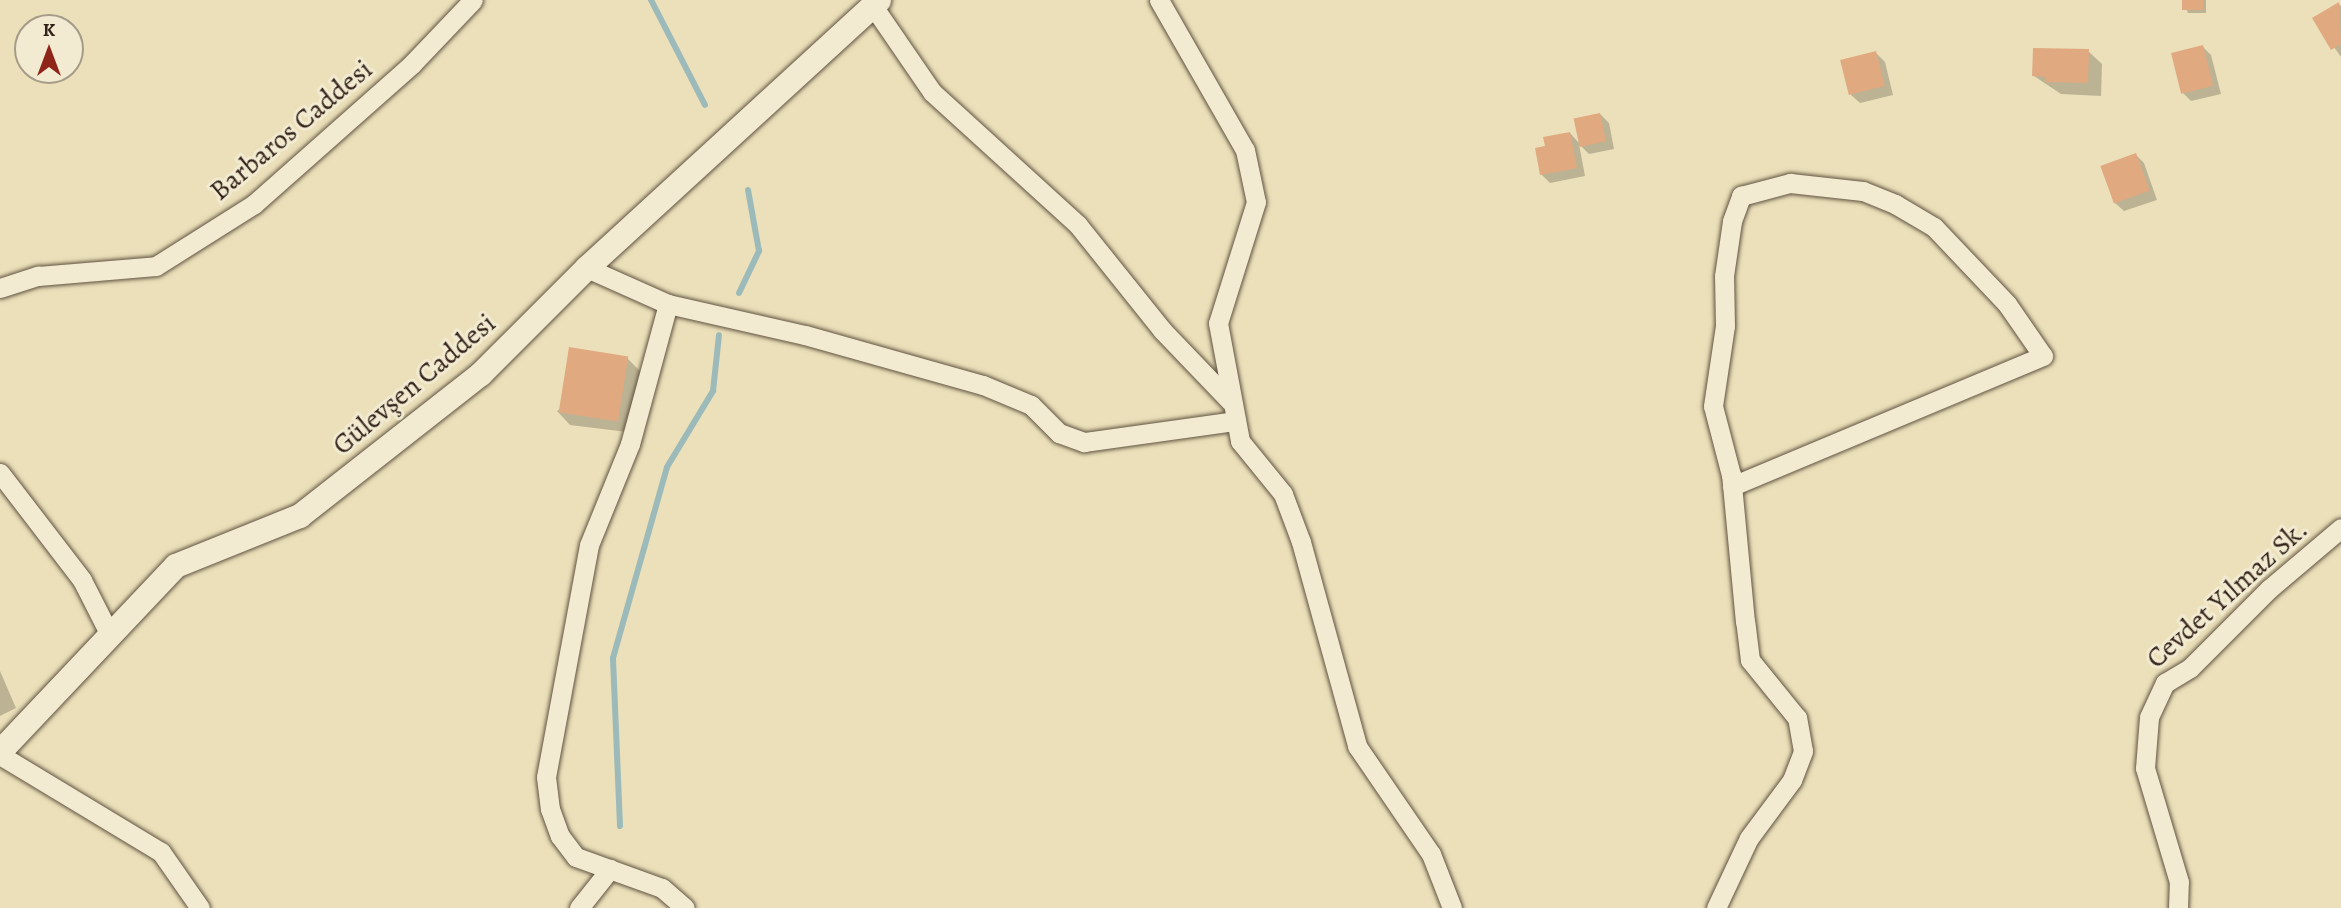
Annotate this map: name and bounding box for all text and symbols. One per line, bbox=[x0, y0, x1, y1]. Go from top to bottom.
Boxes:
north arrow bbox=[14, 14, 84, 84]
text: K bbox=[43, 17, 55, 43]
street label: Barbaros Caddesi bbox=[203, 52, 379, 208]
street label: Gülevşen Caddesi bbox=[326, 306, 502, 462]
street label: Cevdet Yılmaz Sk. bbox=[2139, 513, 2315, 675]

